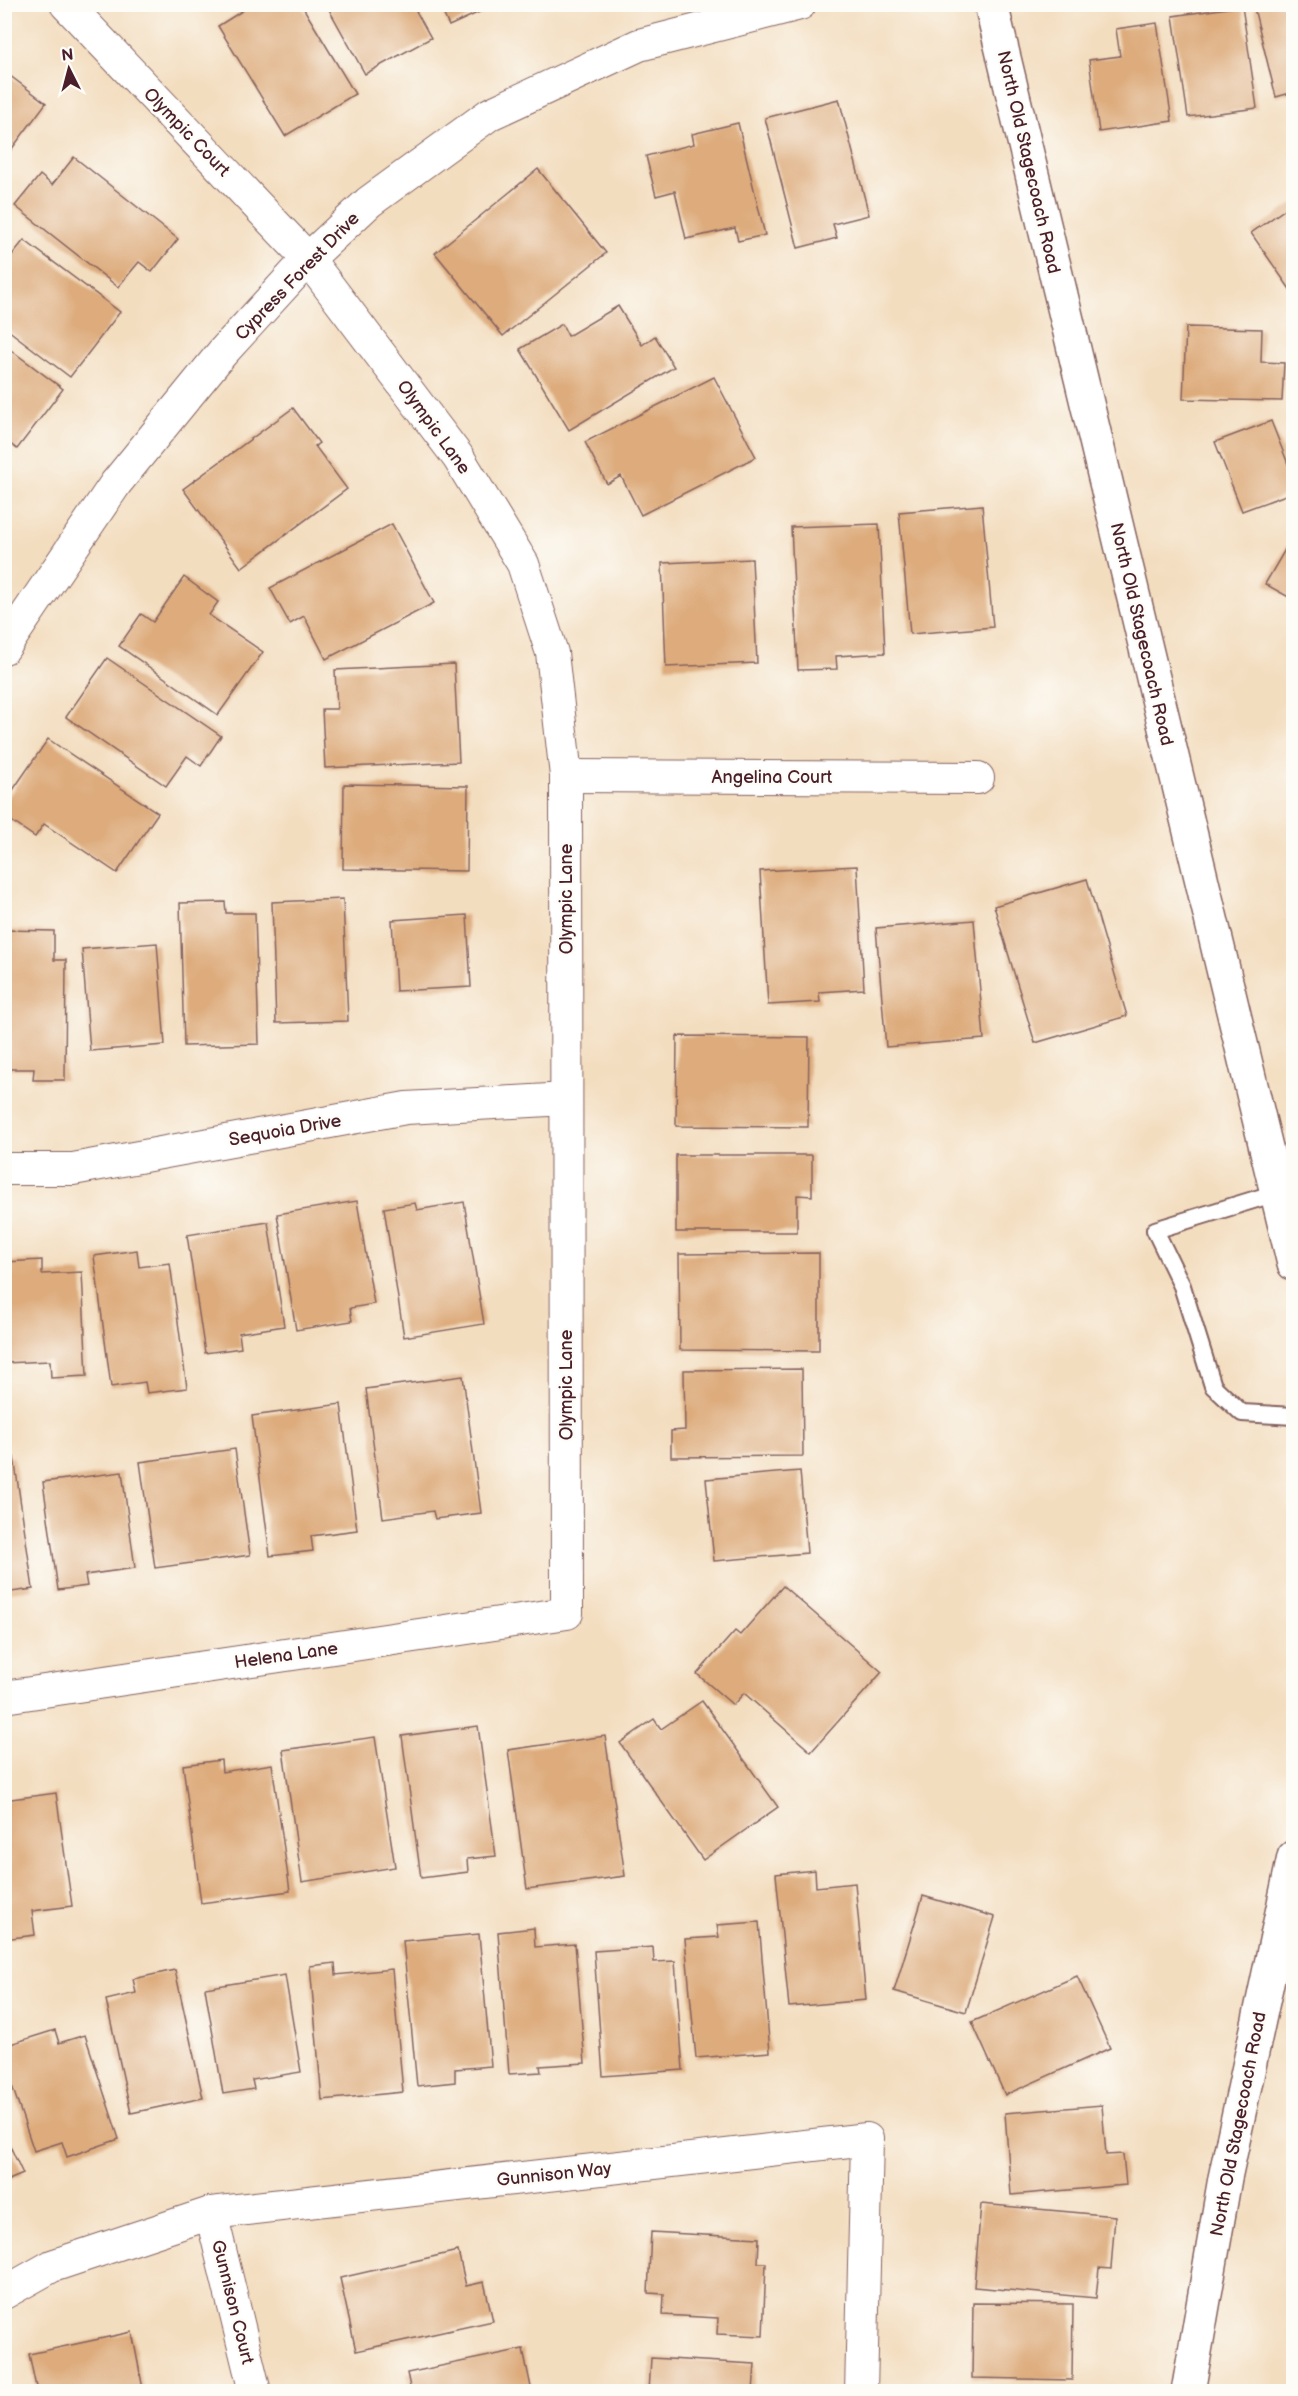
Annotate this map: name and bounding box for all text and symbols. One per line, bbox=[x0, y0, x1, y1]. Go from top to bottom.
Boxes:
north arrow bbox=[39, 39, 99, 99]
text: N bbox=[61, 45, 75, 66]
street label: North Old Stagecoach Road bbox=[993, 49, 1064, 276]
street label: Olympic Court bbox=[139, 84, 234, 181]
street label: Cypress Forest Drive bbox=[231, 208, 364, 345]
street label: Olympic Lane bbox=[393, 376, 475, 478]
street label: North Old Stagecoach Road bbox=[1106, 521, 1177, 748]
street label: Angelina Court bbox=[712, 767, 833, 788]
street label: Olympic Lane bbox=[556, 843, 577, 954]
street label: Sequoia Drive bbox=[227, 1110, 343, 1151]
street label: Olympic Lane bbox=[556, 1329, 577, 1440]
street label: Helena Lane bbox=[233, 1638, 340, 1673]
street label: North Old Stagecoach Road bbox=[1206, 2010, 1271, 2238]
street label: Gunnison Way bbox=[496, 2158, 613, 2191]
street label: Gunnison Court bbox=[207, 2238, 258, 2367]

